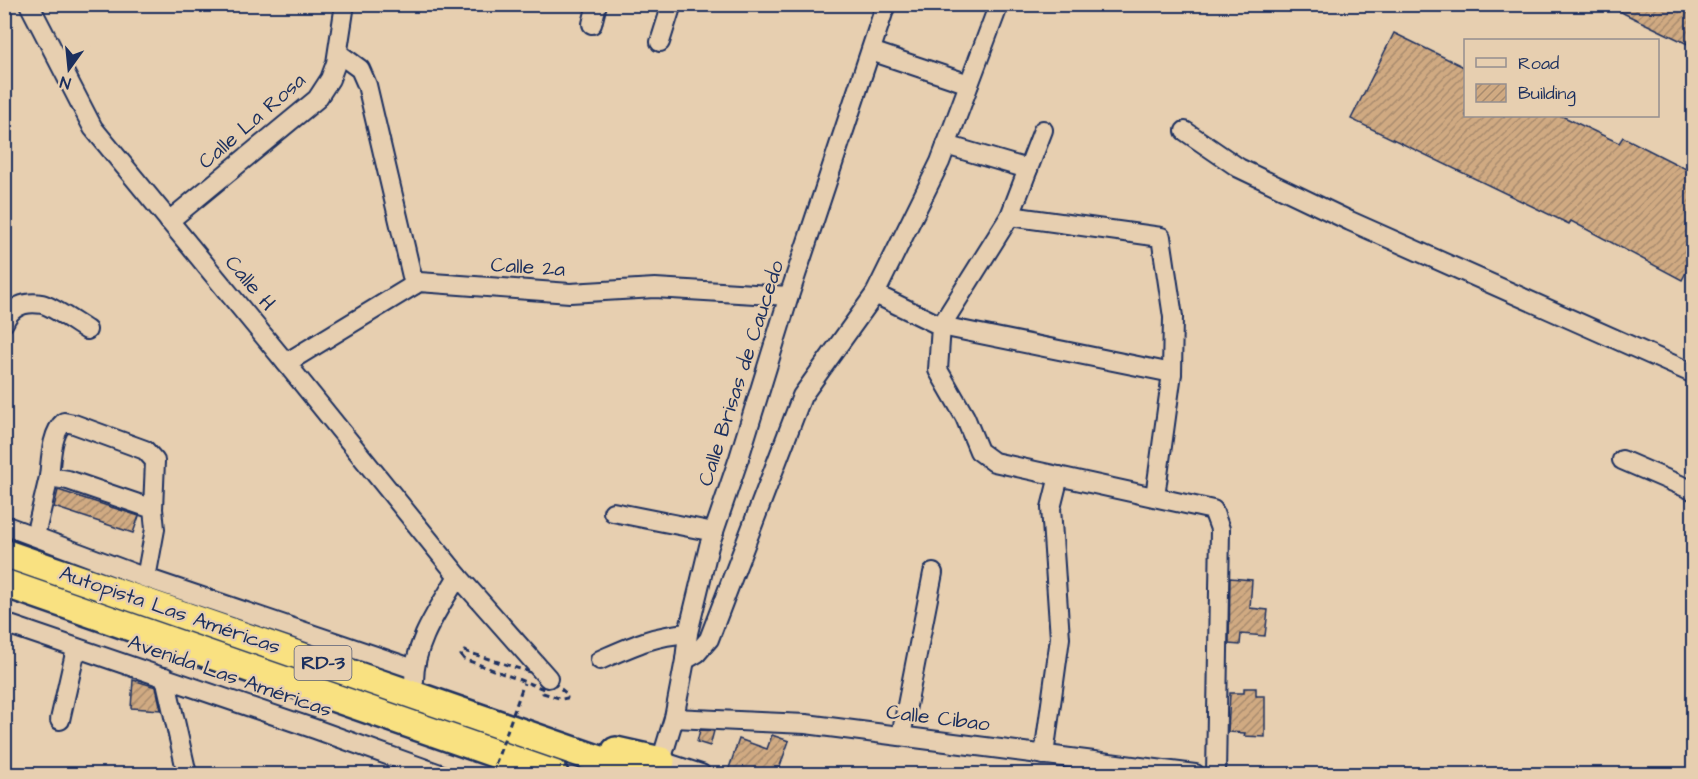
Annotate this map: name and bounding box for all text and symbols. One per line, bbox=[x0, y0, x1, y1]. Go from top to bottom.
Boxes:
north arrow bbox=[39, 39, 99, 99]
legend bbox=[1464, 39, 1659, 117]
text: Road bbox=[1518, 51, 1559, 76]
street label: Calle La Rosa bbox=[192, 66, 312, 176]
text: N bbox=[58, 71, 73, 94]
text: Building bbox=[1518, 81, 1576, 107]
street label: Calle H bbox=[218, 249, 282, 317]
street label: Calle 2a bbox=[490, 250, 567, 284]
street label: Calle Brisas de Caucedo bbox=[691, 256, 791, 490]
street label: Autopista Las Américas bbox=[55, 559, 284, 662]
street label: Avenida Las Américas bbox=[124, 627, 336, 725]
road number: RD-3 bbox=[294, 646, 352, 680]
street label: Calle Cibao bbox=[884, 697, 992, 739]

